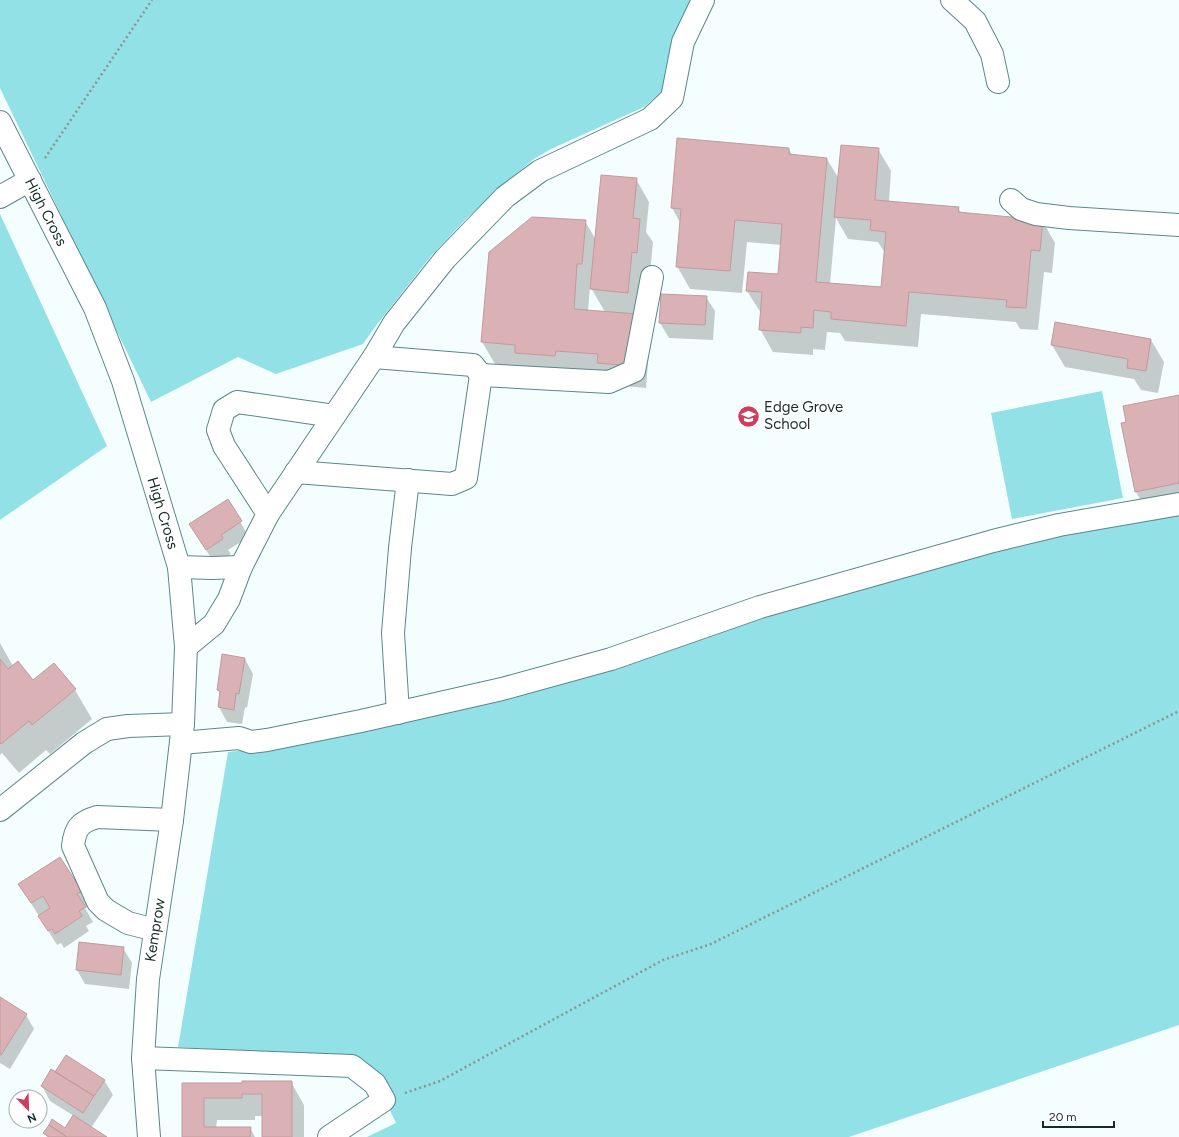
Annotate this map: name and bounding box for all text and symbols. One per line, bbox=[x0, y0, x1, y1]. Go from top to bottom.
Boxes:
street label: High Cross bbox=[21, 175, 71, 249]
place label: Edge Grove School bbox=[764, 398, 843, 433]
school or university icon: Edge Grove School bbox=[735, 403, 761, 429]
street label: High Cross bbox=[143, 475, 182, 551]
street label: Kemprow bbox=[141, 897, 169, 963]
north arrow bbox=[8, 1089, 48, 1129]
scale bar bbox=[1043, 1103, 1114, 1129]
text: N bbox=[25, 1110, 38, 1125]
text: 20 m bbox=[1049, 1110, 1077, 1124]

